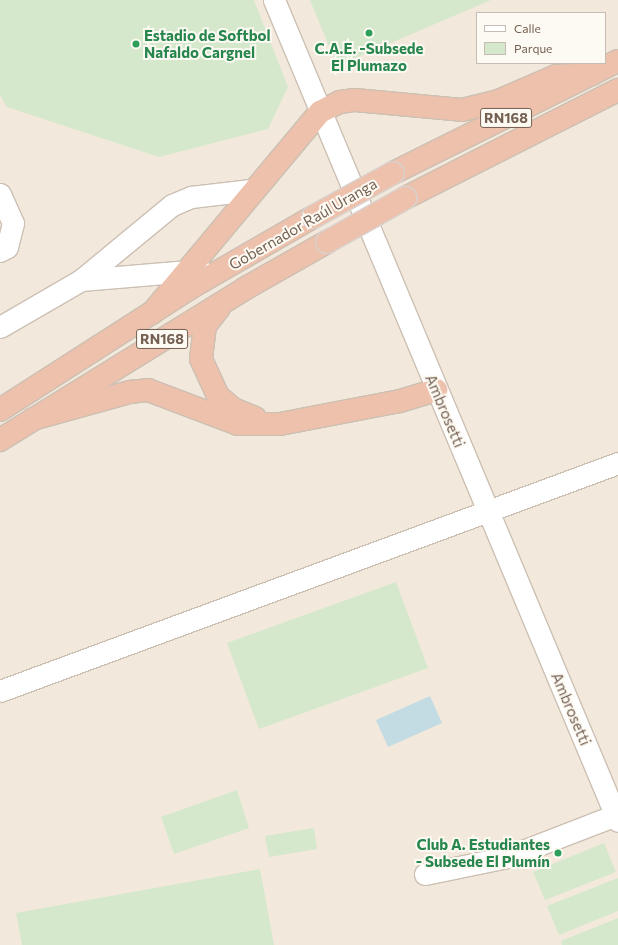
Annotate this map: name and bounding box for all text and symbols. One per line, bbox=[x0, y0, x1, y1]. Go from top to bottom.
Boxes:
legend bbox=[476, 12, 606, 64]
text: Calle bbox=[514, 21, 541, 35]
place label: Estadio de Softbol Nafaldo Cargnel bbox=[144, 26, 271, 61]
marker: C.A.E. -Subsede El Plumazo bbox=[364, 28, 374, 38]
marker: Estadio de Softbol Nafaldo Cargnel bbox=[131, 39, 141, 49]
place label: C.A.E. -Subsede El Plumazo bbox=[315, 39, 423, 74]
text: Parque bbox=[514, 41, 552, 55]
road number: RN168 bbox=[480, 106, 532, 130]
street label: Gobernador Raúl Uranga bbox=[226, 174, 380, 274]
road number: RN168 bbox=[136, 327, 188, 351]
street label: Ambrosetti bbox=[422, 372, 468, 450]
street label: Ambrosetti bbox=[548, 670, 594, 748]
place label: Club A. Estudiantes - Subsede El Plumín bbox=[416, 835, 550, 870]
marker: Club A. Estudiantes - Subsede El Plumín bbox=[553, 848, 563, 858]

